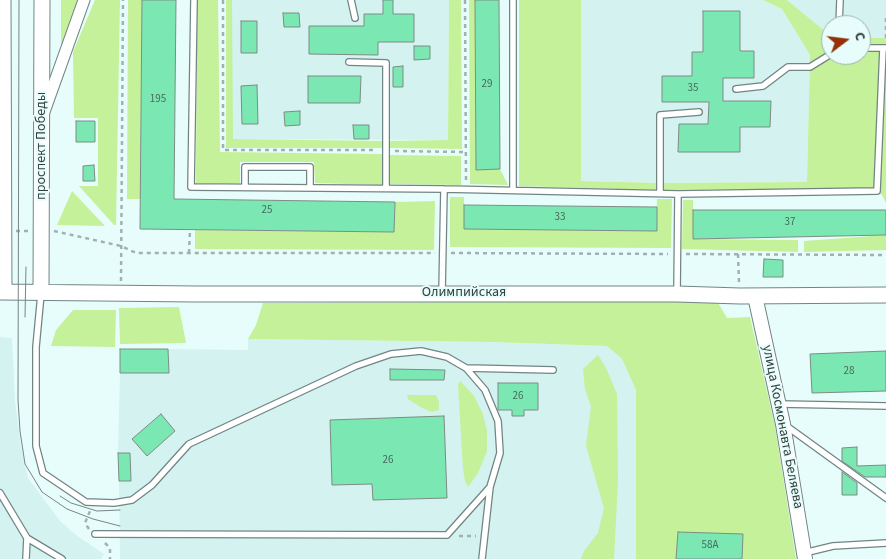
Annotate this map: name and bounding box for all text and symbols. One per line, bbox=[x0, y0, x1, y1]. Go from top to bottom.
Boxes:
north arrow bbox=[821, 15, 871, 65]
text: С bbox=[849, 30, 870, 43]
house number: 29 bbox=[482, 78, 492, 92]
house number: 35 bbox=[688, 82, 698, 96]
street label: проспект Победы bbox=[34, 92, 50, 200]
house number: 195 bbox=[150, 93, 166, 107]
house number: 25 bbox=[262, 204, 272, 218]
house number: 33 bbox=[555, 211, 565, 225]
house number: 37 bbox=[785, 216, 795, 230]
street label: Олимпийская bbox=[422, 285, 506, 301]
street label: улица Космонавта Беляева bbox=[758, 344, 806, 510]
house number: 28 bbox=[844, 365, 854, 379]
house number: 26 bbox=[513, 390, 523, 404]
house number: 26 bbox=[383, 454, 393, 468]
house number: 58А bbox=[702, 539, 718, 553]

